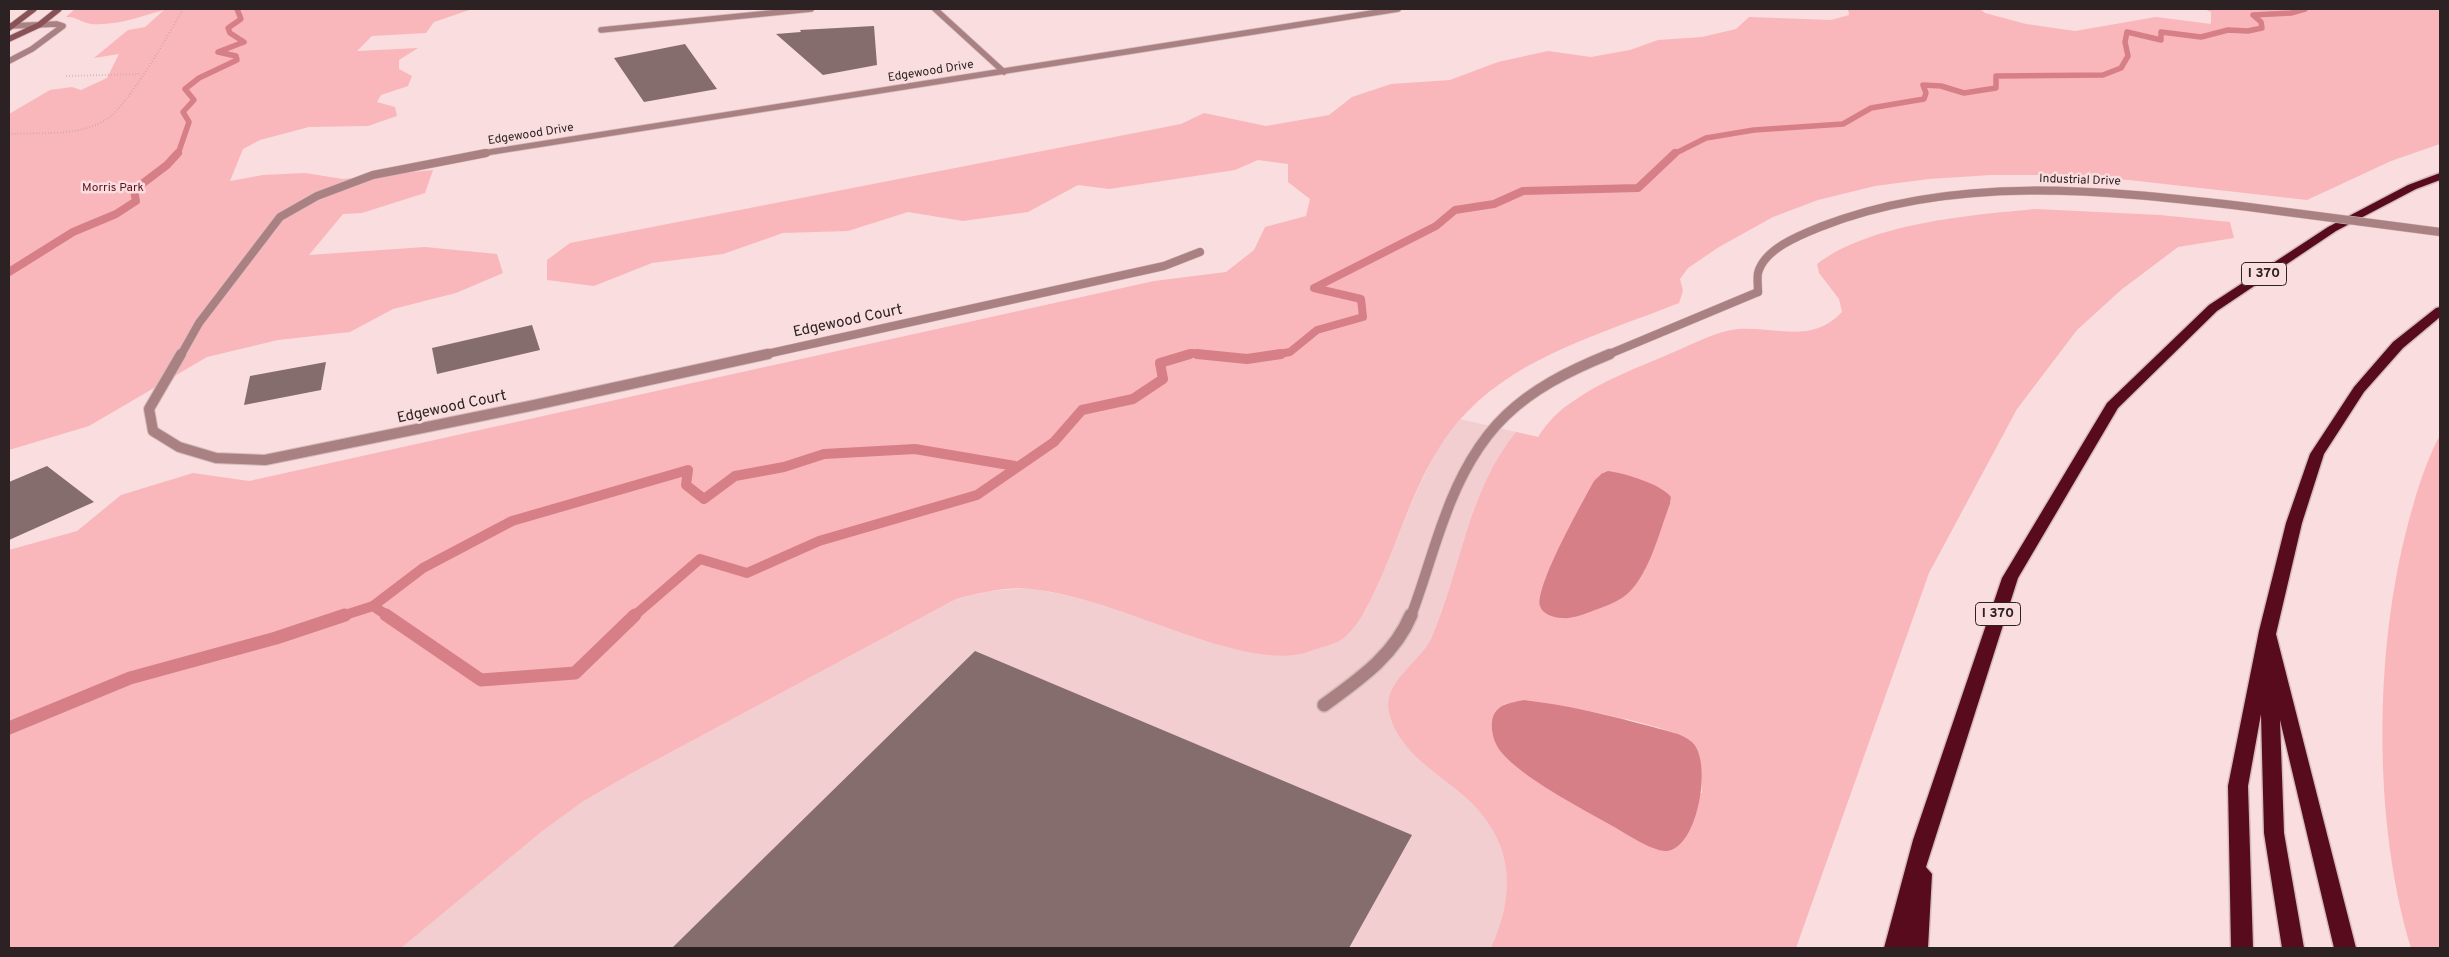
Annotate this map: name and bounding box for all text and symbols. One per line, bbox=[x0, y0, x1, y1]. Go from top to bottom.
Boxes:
street label: Edgewood Drive bbox=[887, 58, 975, 86]
street label: Edgewood Drive bbox=[487, 121, 575, 149]
street label: Industrial Drive bbox=[2039, 172, 2121, 190]
park label: Morris Park bbox=[82, 182, 144, 196]
road number: I 370 bbox=[2242, 262, 2286, 286]
street label: Edgewood Court bbox=[792, 302, 904, 342]
street label: Edgewood Court bbox=[396, 388, 508, 428]
road number: I 370 bbox=[1976, 602, 2020, 626]

